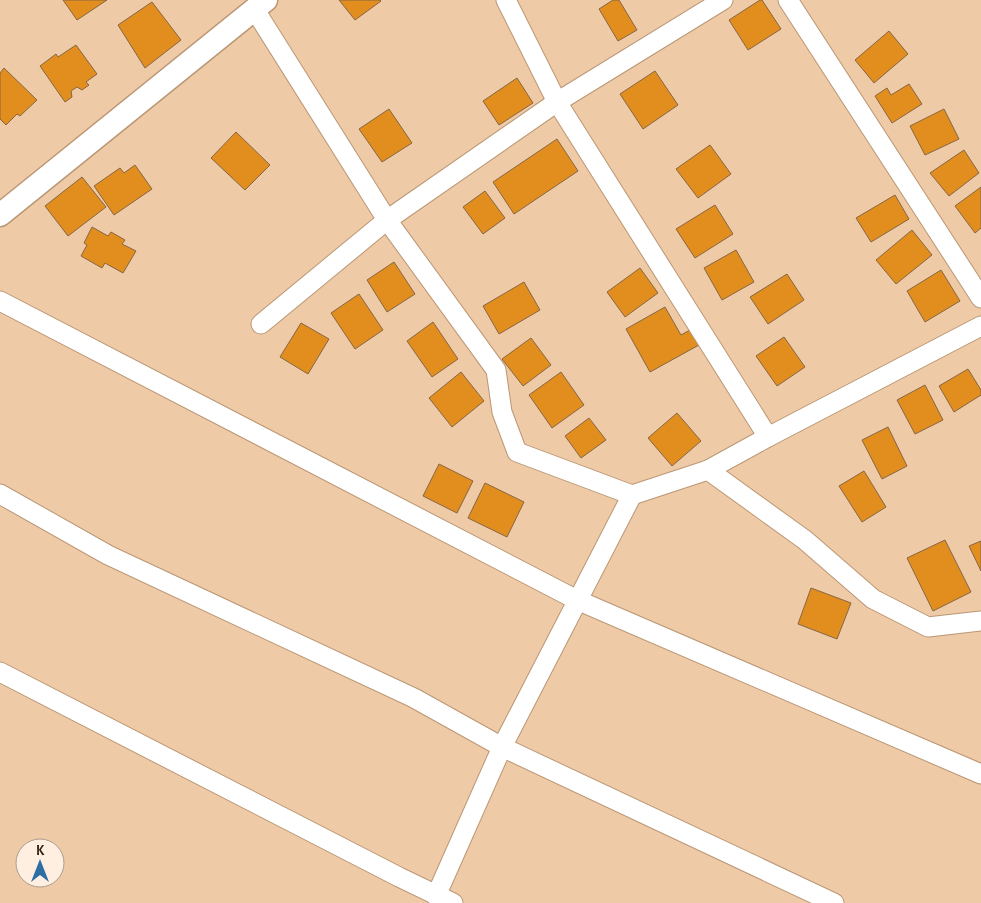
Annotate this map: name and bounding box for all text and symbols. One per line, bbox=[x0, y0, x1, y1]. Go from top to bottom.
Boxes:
north arrow bbox=[15, 838, 65, 888]
text: K bbox=[36, 844, 45, 858]

